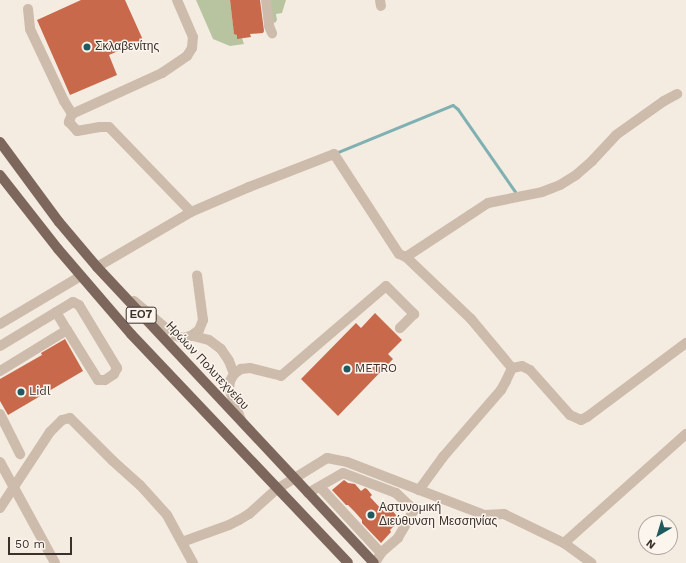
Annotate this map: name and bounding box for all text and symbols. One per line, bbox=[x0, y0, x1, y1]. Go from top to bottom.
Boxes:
place label: Σκλαβενίτης bbox=[95, 40, 159, 54]
marker: Σκλαβενίτης bbox=[82, 42, 92, 52]
road number: ΕΟ7 bbox=[125, 306, 157, 324]
street label: Ηρώων Πολυτεχνείου bbox=[162, 319, 252, 413]
place label: METRO bbox=[355, 362, 397, 376]
marker: METRO bbox=[342, 364, 352, 374]
place label: Lidl bbox=[29, 385, 51, 399]
marker: Lidl bbox=[16, 387, 26, 397]
place label: Αστυνομική Διεύθυνση Μεσσηνίας bbox=[379, 501, 497, 529]
marker: Αστυνομική Διεύθυνση Μεσσηνίας bbox=[366, 510, 376, 520]
north arrow bbox=[638, 515, 678, 555]
scale bar bbox=[10, 529, 74, 555]
text: N bbox=[644, 536, 658, 552]
text: 50 m bbox=[15, 537, 45, 551]

